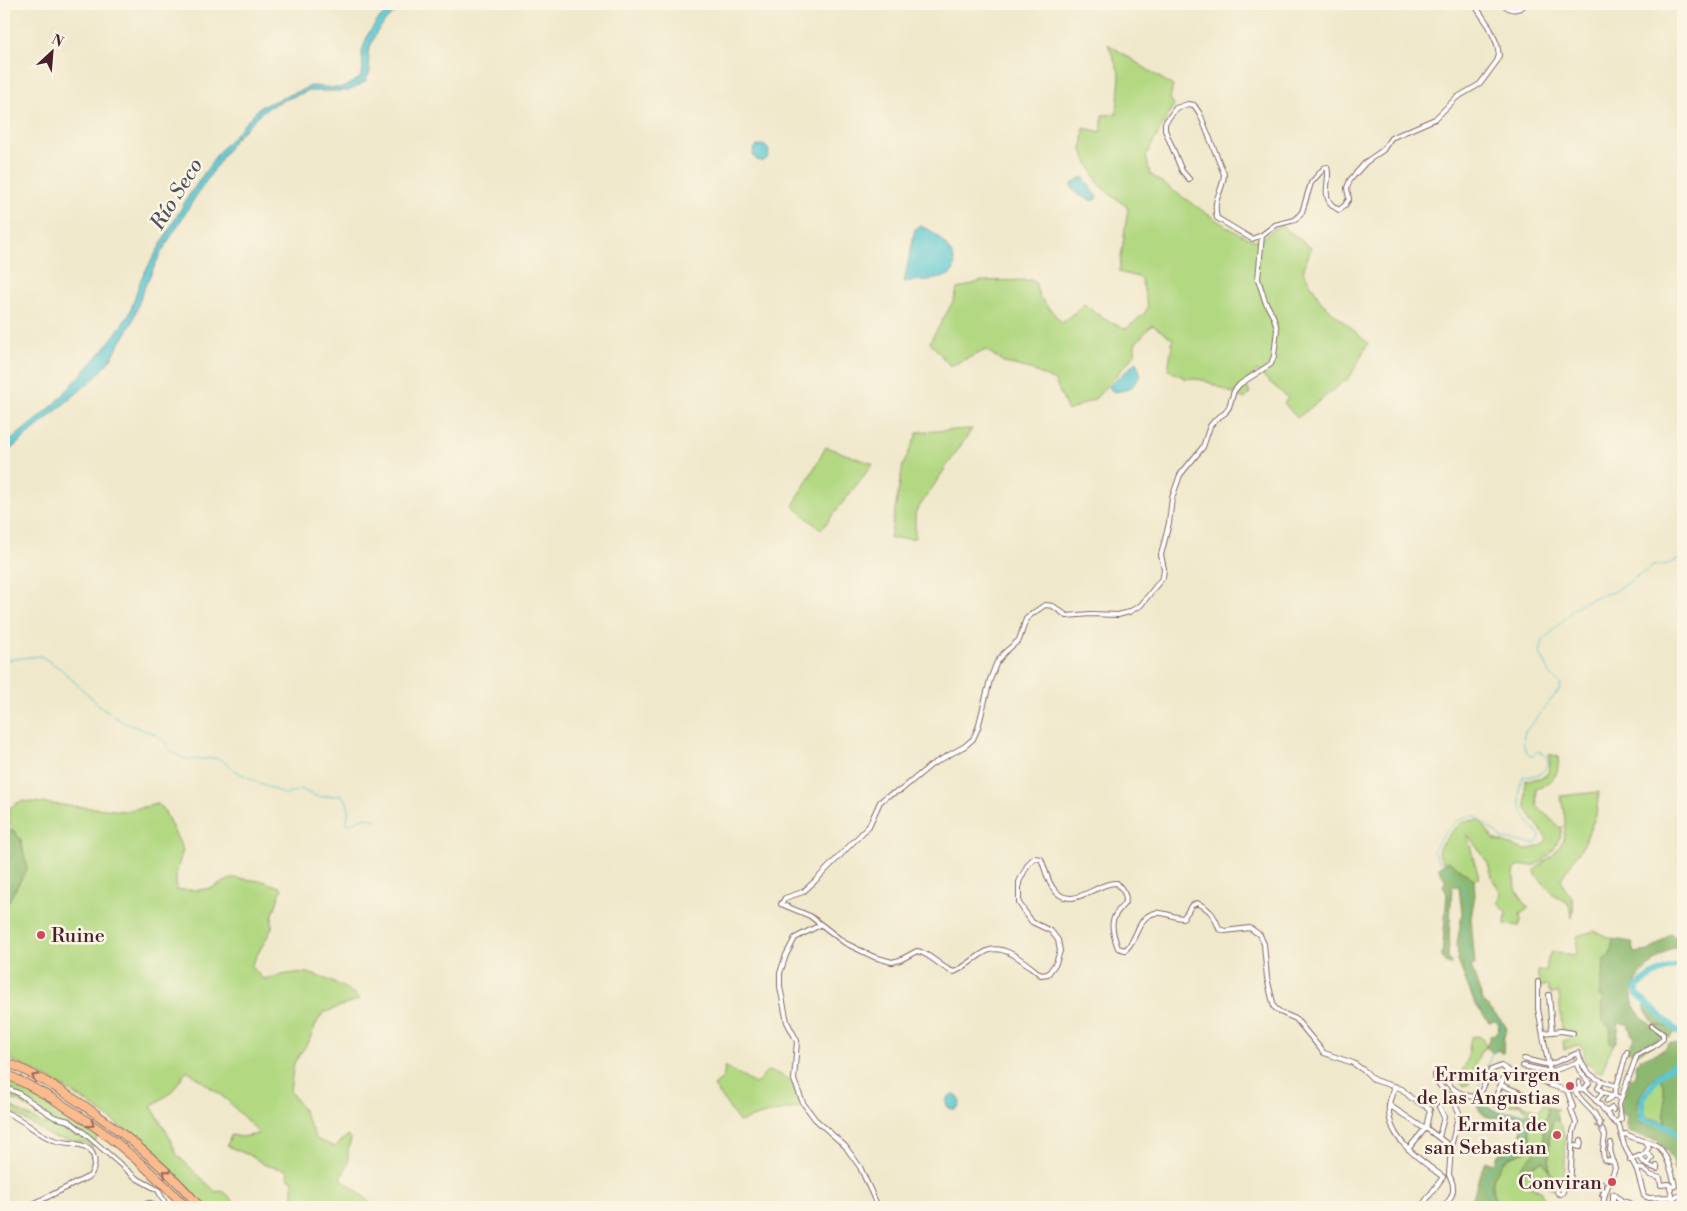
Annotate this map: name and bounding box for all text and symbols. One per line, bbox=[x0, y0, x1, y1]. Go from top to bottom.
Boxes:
north arrow bbox=[28, 28, 78, 78]
text: N bbox=[48, 31, 66, 52]
water label: Río Seco bbox=[144, 154, 209, 236]
place label: Ruine bbox=[51, 924, 105, 949]
marker: Ruine bbox=[35, 929, 47, 941]
place label: Ermita virgen de las Angustias bbox=[1417, 1063, 1560, 1111]
one-way arrow bbox=[32, 1073, 41, 1083]
marker: Ermita virgen de las Angustias bbox=[1564, 1080, 1576, 1092]
place label: Ermita de san Sebastian bbox=[1424, 1113, 1547, 1161]
one-way arrow bbox=[85, 1118, 95, 1127]
one-way arrow bbox=[1594, 1120, 1604, 1129]
marker: Ermita de san Sebastian bbox=[1551, 1129, 1563, 1141]
one-way arrow bbox=[163, 1170, 172, 1179]
place label: Conviran bbox=[1518, 1171, 1602, 1196]
marker: Conviran bbox=[1606, 1176, 1618, 1188]

